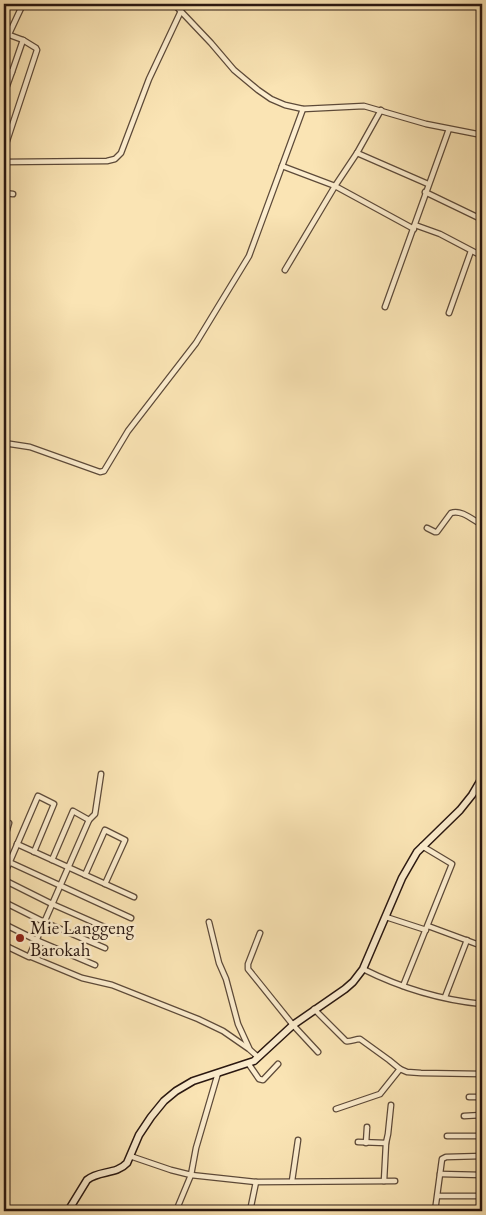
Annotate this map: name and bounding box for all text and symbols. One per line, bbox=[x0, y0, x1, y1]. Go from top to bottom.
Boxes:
place label: Mie Langgeng Barokah bbox=[30, 915, 135, 962]
marker: Mie Langgeng Barokah bbox=[14, 932, 26, 944]

